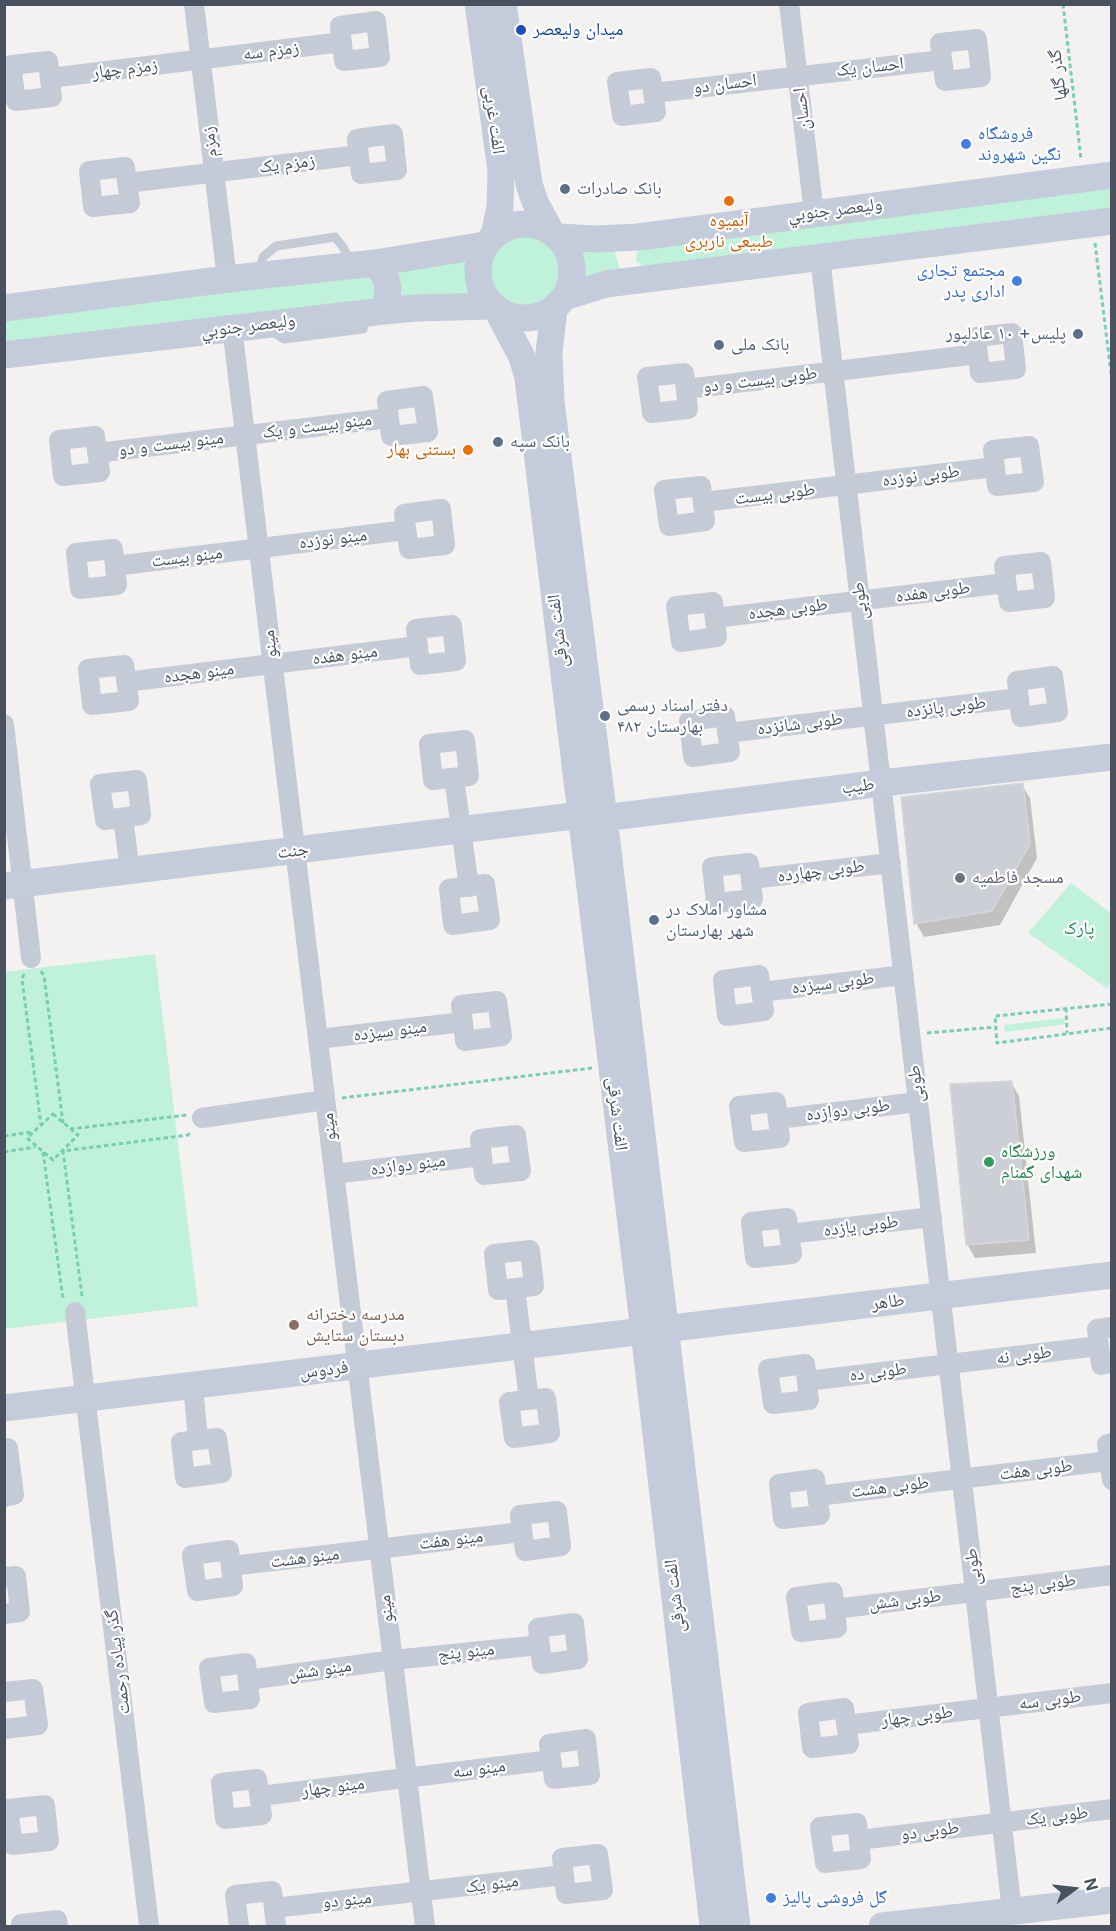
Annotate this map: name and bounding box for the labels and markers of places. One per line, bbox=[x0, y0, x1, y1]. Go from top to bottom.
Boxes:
place label: میدان ولیعصر bbox=[533, 19, 624, 41]
marker: میدان ولیعصر bbox=[514, 23, 528, 37]
place label: فروشگاه نگین شهروند bbox=[978, 123, 1061, 166]
marker: فروشگاه نگین شهروند bbox=[959, 137, 973, 151]
place label: بانک صادرات bbox=[577, 178, 662, 200]
marker: بانک صادرات bbox=[558, 182, 572, 196]
marker: آبمیوه طبیعی ناربری bbox=[722, 194, 736, 208]
place label: آبمیوه طبیعی ناربری bbox=[685, 210, 773, 252]
place label: مجتمع تجاری اداری پدر bbox=[916, 260, 1005, 302]
marker: مجتمع تجاری اداری پدر bbox=[1010, 274, 1024, 288]
place label: پلیس+ ۱۰ عادلپور bbox=[946, 323, 1066, 345]
marker: پلیس+ ۱۰ عادلپور bbox=[1071, 327, 1085, 341]
place label: بانک ملی bbox=[731, 334, 789, 356]
marker: بانک ملی bbox=[712, 338, 726, 352]
place label: بانک سپه bbox=[510, 431, 570, 453]
marker: بانک سپه bbox=[491, 435, 505, 449]
place label: بستنی بهار bbox=[387, 439, 456, 461]
marker: بستنی بهار bbox=[461, 443, 475, 457]
place label: دفتر اسناد رسمی ۴۸۲ بهارستان bbox=[617, 695, 728, 738]
marker: دفتر اسناد رسمی ۴۸۲ بهارستان bbox=[598, 709, 612, 723]
place label: مسجد فاطمیه bbox=[972, 867, 1064, 889]
marker: مسجد فاطمیه bbox=[953, 871, 967, 885]
place label: مشاور املاک در شهر بهارستان bbox=[666, 899, 767, 942]
marker: مشاور املاک در شهر بهارستان bbox=[647, 913, 661, 927]
place label: ورزشگاه شهدای گمنام bbox=[1001, 1141, 1082, 1184]
marker: ورزشگاه شهدای گمنام bbox=[982, 1155, 996, 1169]
place label: مدرسه دخترانه دبستان ستایش bbox=[306, 1304, 405, 1346]
marker: مدرسه دخترانه دبستان ستایش bbox=[287, 1318, 301, 1332]
place label: گل فروشی پالیز bbox=[783, 1887, 887, 1909]
marker: گل فروشی پالیز bbox=[764, 1891, 778, 1905]

